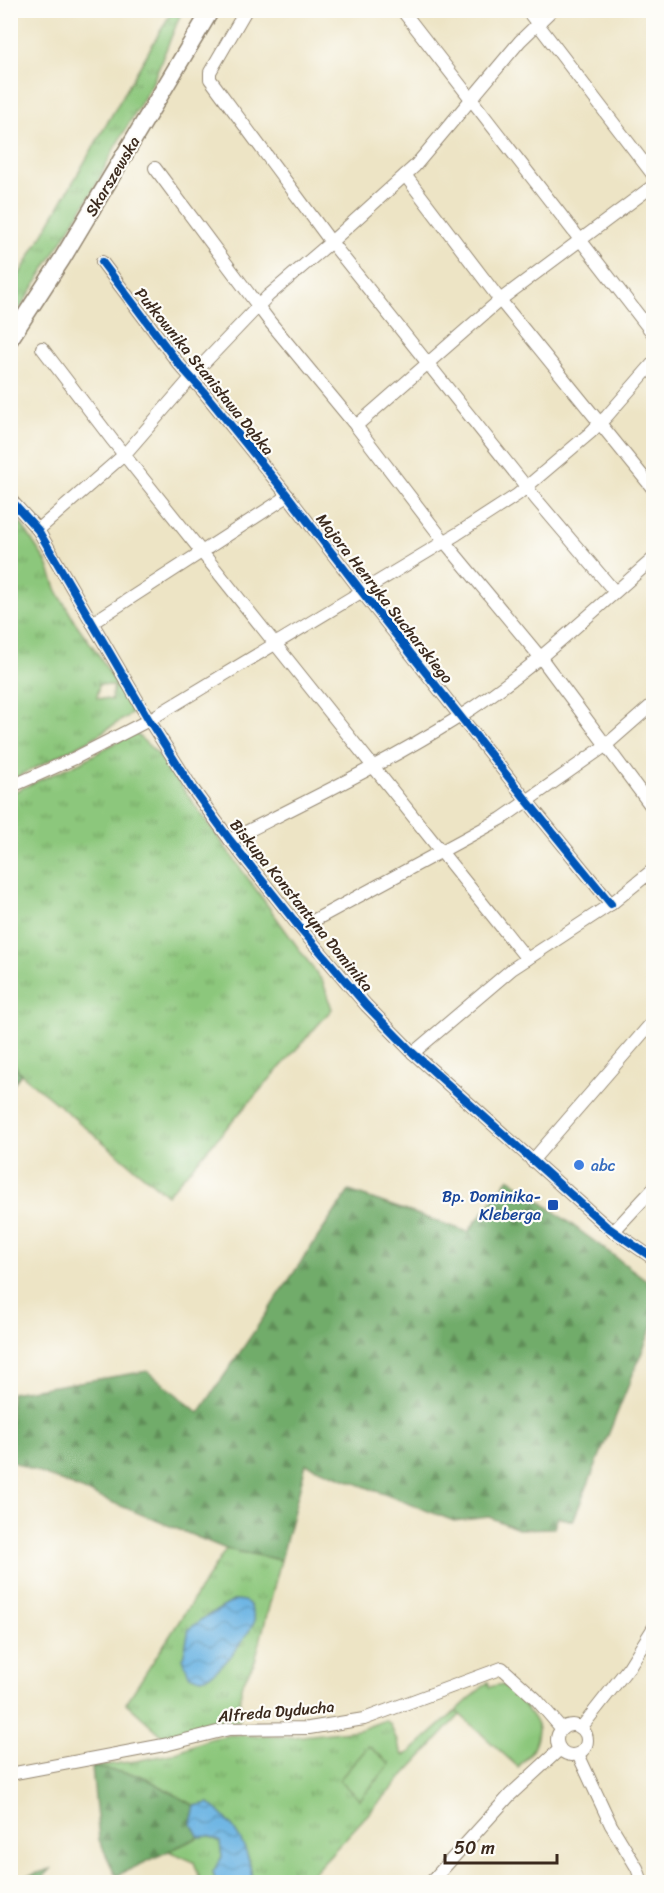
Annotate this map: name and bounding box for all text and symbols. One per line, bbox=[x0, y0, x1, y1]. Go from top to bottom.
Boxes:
street label: Skarszewska bbox=[77, 130, 148, 222]
street label: Pułkownika Stanisława Dąbka bbox=[127, 281, 282, 462]
street label: Majora Henryka Sucharskiego bbox=[308, 506, 461, 690]
street label: Biskupa Konstantyna Dominika bbox=[222, 812, 381, 999]
place label: abc bbox=[591, 1151, 616, 1180]
marker: abc bbox=[572, 1158, 586, 1172]
place label: Bp. Dominika- Kleberga bbox=[442, 1182, 541, 1229]
marker: Bp. Dominika- Kleberga bbox=[546, 1198, 560, 1212]
street label: Alfreda Dyducha bbox=[216, 1692, 335, 1731]
scale bar bbox=[445, 1827, 558, 1865]
text: 50 m bbox=[454, 1832, 495, 1864]

